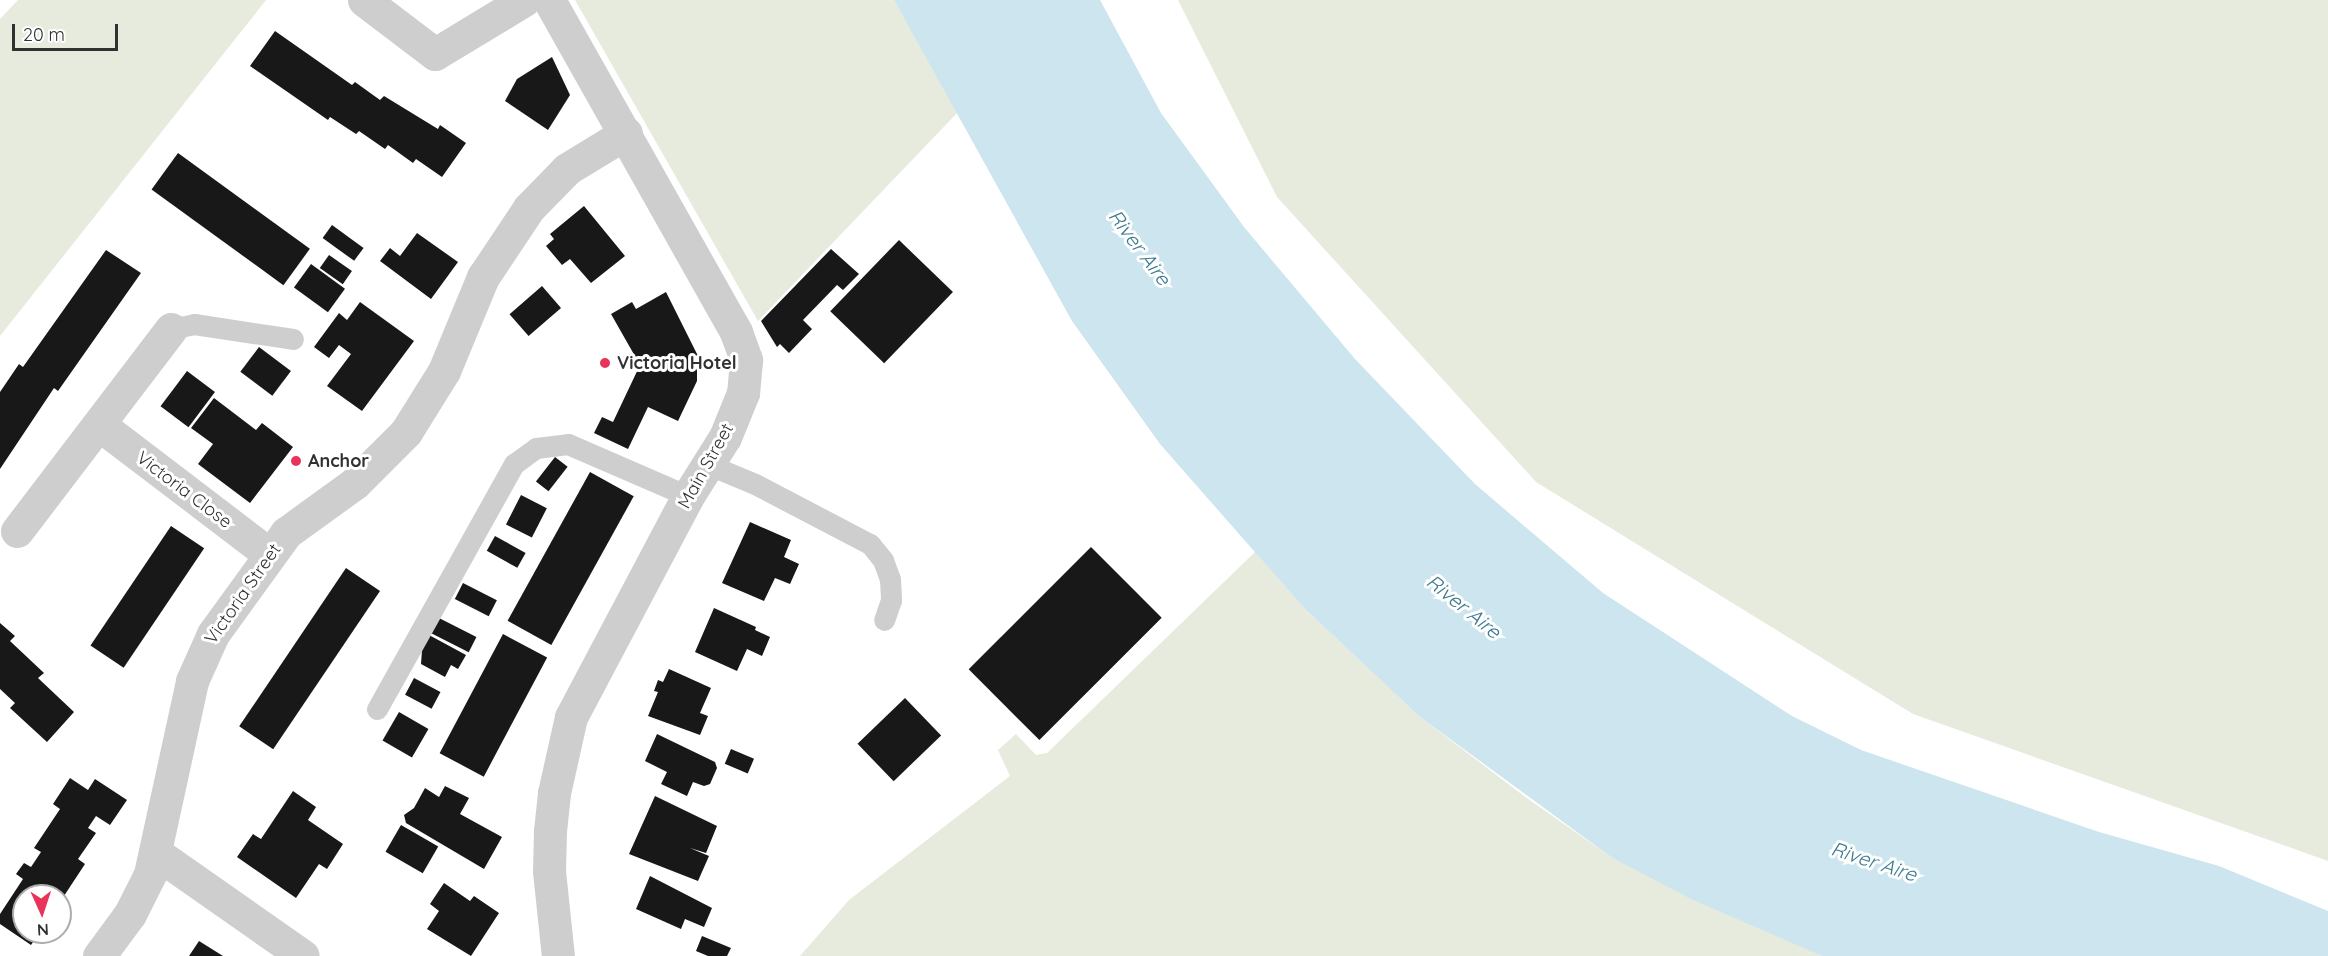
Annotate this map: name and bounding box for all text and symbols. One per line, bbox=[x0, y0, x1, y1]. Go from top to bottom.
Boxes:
scale bar bbox=[15, 12, 122, 50]
text: 20 m bbox=[23, 23, 65, 46]
water label: River Aire bbox=[1104, 204, 1176, 290]
place label: Victoria Hotel bbox=[617, 352, 737, 374]
marker: Victoria Hotel bbox=[598, 356, 612, 370]
street label: Main Street bbox=[674, 420, 738, 512]
street label: Victoria Close bbox=[132, 447, 236, 533]
place label: Anchor bbox=[308, 450, 369, 472]
marker: Anchor bbox=[289, 454, 303, 468]
street label: Victoria Street bbox=[200, 540, 286, 648]
water label: River Aire bbox=[1422, 569, 1506, 643]
water label: River Aire bbox=[1828, 836, 1920, 886]
north arrow bbox=[12, 884, 72, 944]
text: N bbox=[36, 920, 49, 940]

